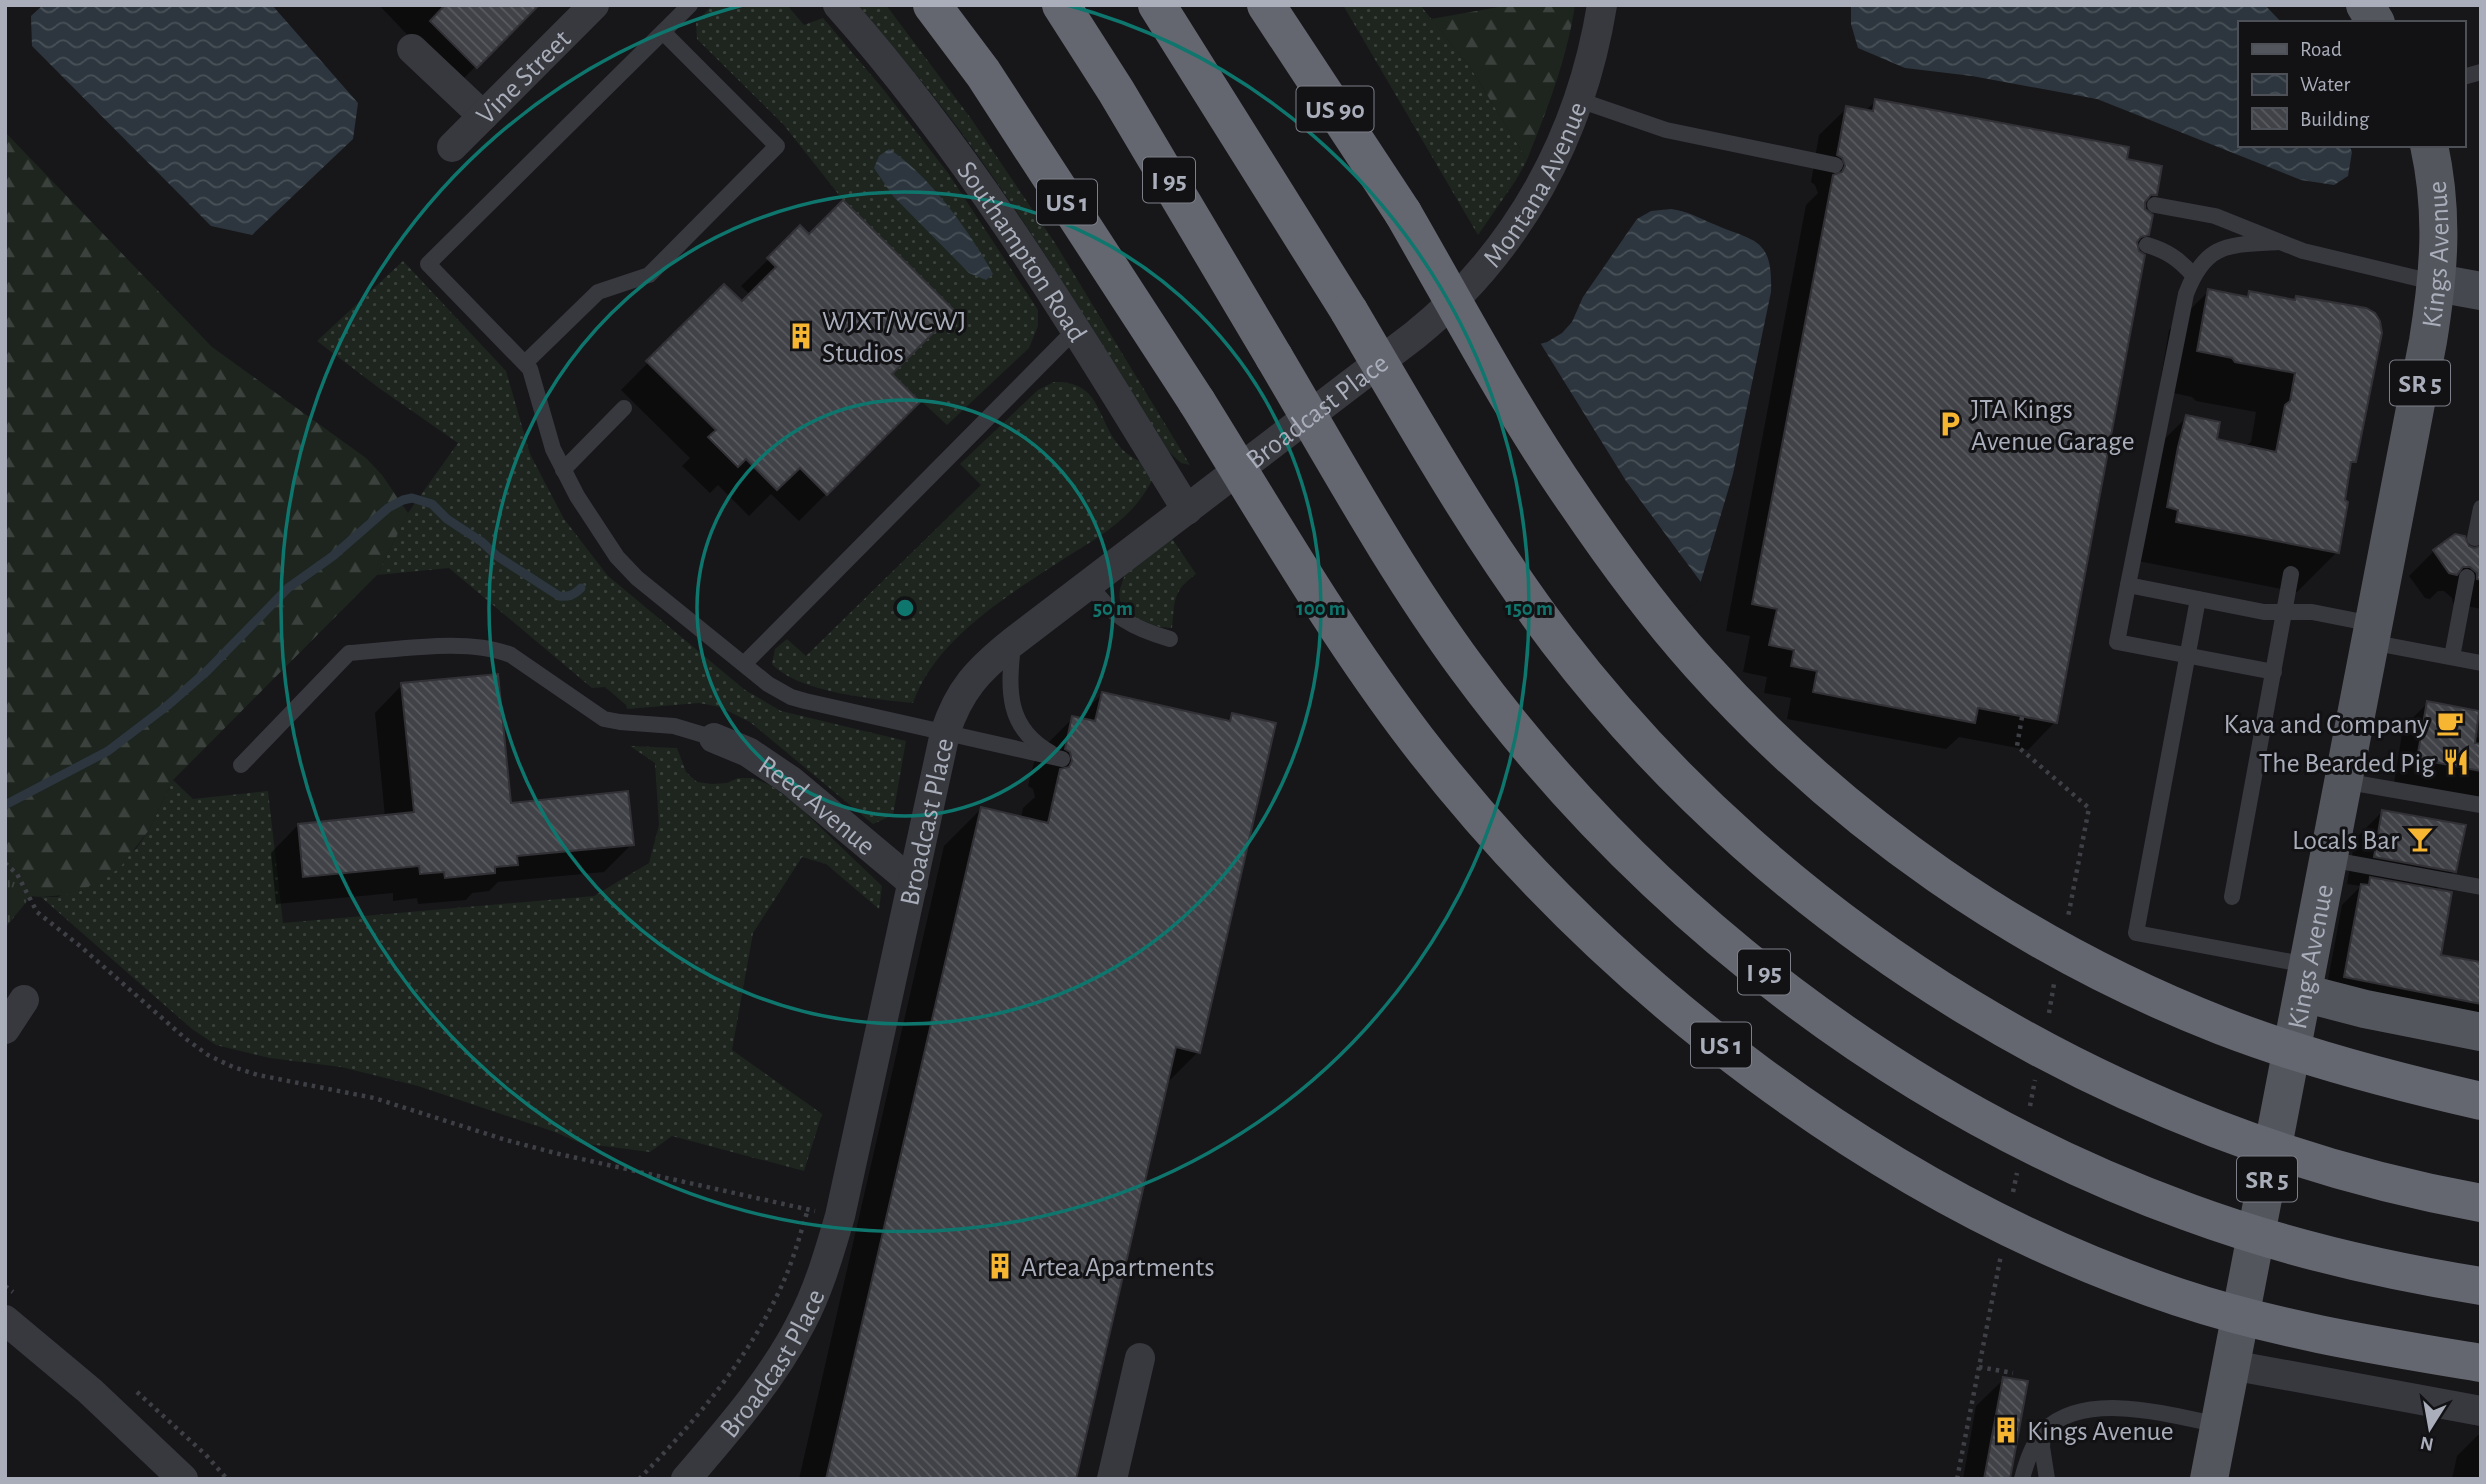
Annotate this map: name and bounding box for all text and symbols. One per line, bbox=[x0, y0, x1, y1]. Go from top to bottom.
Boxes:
legend bbox=[2238, 21, 2465, 147]
street label: Vine Street bbox=[472, 25, 577, 130]
text: Road bbox=[2300, 39, 2342, 60]
text: Water bbox=[2300, 74, 2350, 95]
road number: US 90 bbox=[1296, 86, 1374, 132]
street label: Montana Avenue bbox=[1478, 99, 1593, 273]
text: Building bbox=[2300, 109, 2370, 130]
street label: Southampton Road bbox=[951, 157, 1091, 347]
road number: I 95 bbox=[1143, 158, 1195, 202]
road number: US 1 bbox=[1037, 180, 1097, 224]
street label: Kings Avenue bbox=[2418, 180, 2454, 330]
place label: WJXT/WCWJ Studios bbox=[822, 308, 967, 368]
building icon: WJXT/WCWJ Studios bbox=[786, 321, 816, 351]
street label: Broadcast Place bbox=[1241, 349, 1394, 475]
road number: SR 5 bbox=[2390, 360, 2450, 406]
place label: JTA Kings Avenue Garage bbox=[1971, 396, 2135, 456]
parking icon: JTA Kings Avenue Garage bbox=[1935, 409, 1965, 439]
centre of rings bbox=[893, 596, 917, 620]
text: 50 m bbox=[1093, 598, 1133, 619]
text: 100 m bbox=[1296, 598, 1346, 619]
text: 150 m bbox=[1505, 598, 1553, 619]
cafe icon: Kava and Company bbox=[2435, 708, 2465, 738]
place label: Kava and Company bbox=[2224, 711, 2429, 739]
street label: Broadcast Place bbox=[896, 736, 959, 908]
restaurant icon: The Bearded Pig bbox=[2441, 747, 2471, 777]
place label: The Bearded Pig bbox=[2259, 750, 2435, 778]
street label: Reed Avenue bbox=[753, 751, 880, 861]
bar icon: Locals Bar bbox=[2405, 824, 2435, 854]
place label: Locals Bar bbox=[2292, 827, 2399, 855]
street label: Kings Avenue bbox=[2284, 882, 2339, 1032]
road number: I 95 bbox=[1738, 950, 1790, 995]
road number: US 1 bbox=[1691, 1022, 1751, 1068]
road number: SR 5 bbox=[2237, 1156, 2297, 1202]
building icon: Artea Apartments bbox=[985, 1251, 1015, 1281]
place label: Artea Apartments bbox=[1021, 1254, 1215, 1282]
street label: Broadcast Place bbox=[715, 1286, 831, 1444]
north arrow bbox=[2395, 1393, 2465, 1463]
building icon: Kings Avenue bbox=[1991, 1415, 2021, 1445]
place label: Kings Avenue bbox=[2027, 1418, 2174, 1446]
text: N bbox=[2419, 1433, 2435, 1454]

